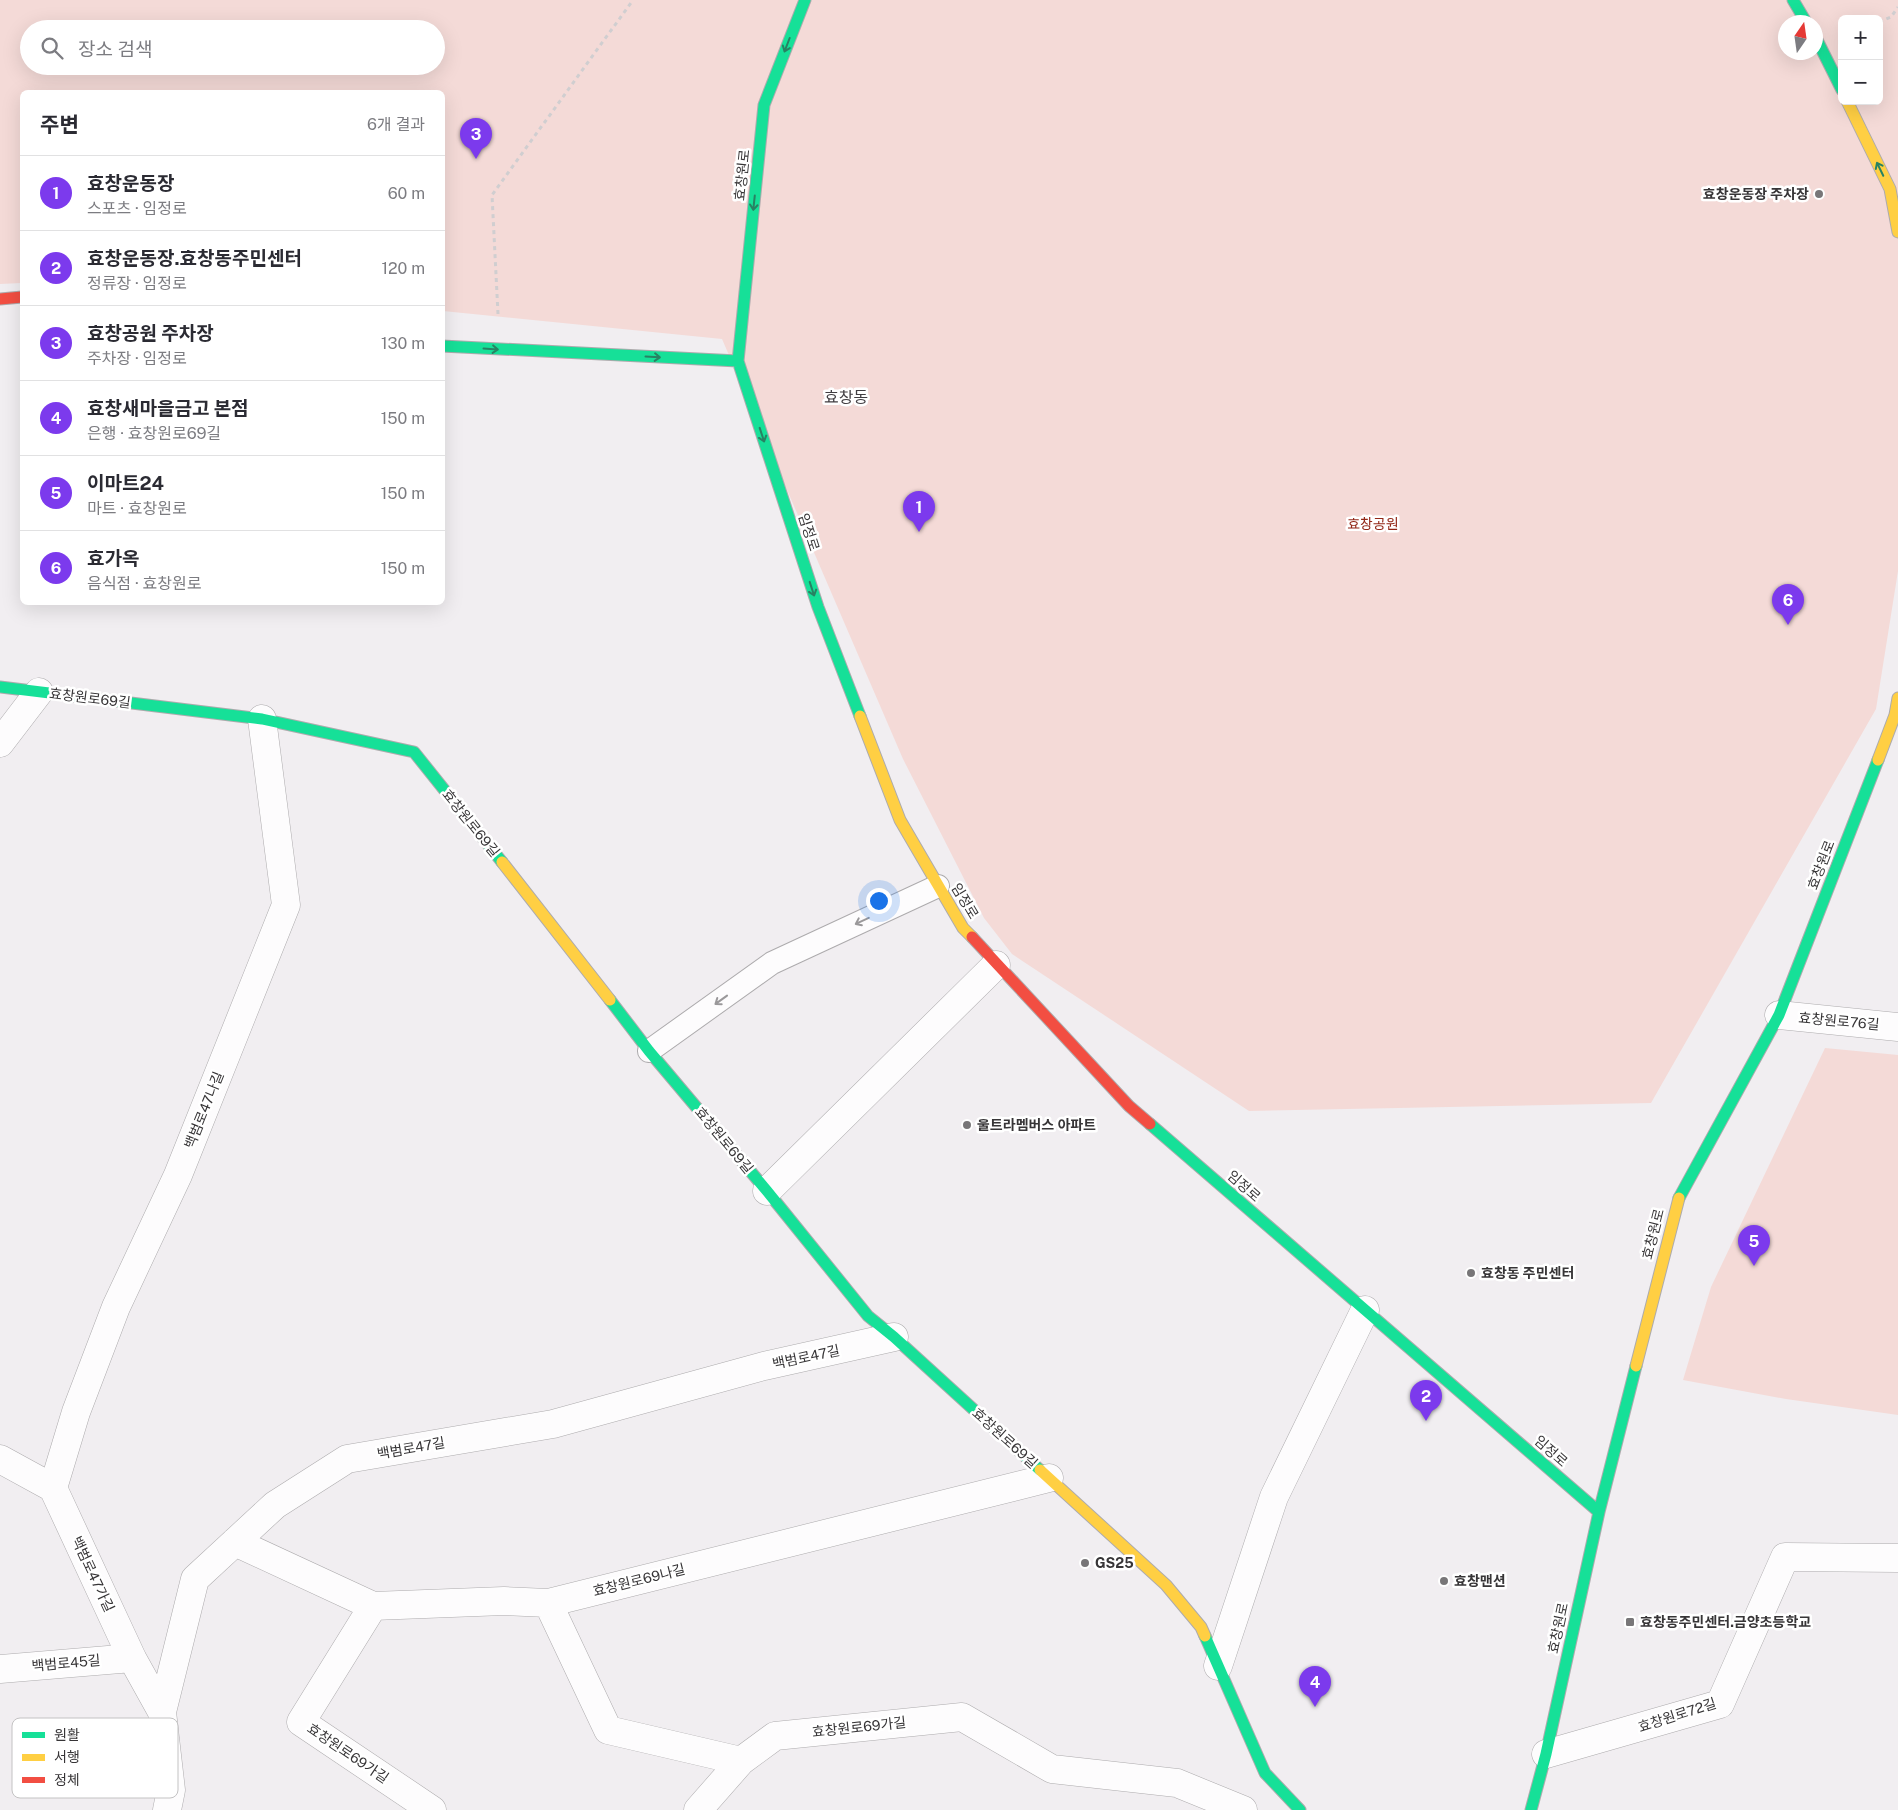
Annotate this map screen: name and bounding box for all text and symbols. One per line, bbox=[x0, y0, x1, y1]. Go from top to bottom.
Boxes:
north arrow bbox=[1778, 15, 1823, 60]
map controls bbox=[1838, 15, 1883, 105]
button: + bbox=[1838, 15, 1883, 60]
search box bbox=[20, 20, 445, 75]
icon: search bbox=[38, 34, 66, 62]
one-way arrow bbox=[782, 37, 791, 52]
text: 장소 검색 bbox=[78, 38, 153, 60]
button: − bbox=[1838, 60, 1883, 105]
text: 주변 bbox=[40, 112, 79, 137]
text: 6개 결과 bbox=[367, 115, 425, 134]
pin: 3 bbox=[460, 118, 492, 159]
street label: 효창원로 bbox=[731, 148, 753, 201]
one-way arrow bbox=[1875, 162, 1884, 177]
text: 효창운동장 bbox=[87, 172, 174, 194]
text: 1 bbox=[53, 184, 59, 203]
text: 60 m bbox=[388, 184, 425, 203]
place label: 효창운동장 주차장 bbox=[1703, 186, 1809, 202]
marker: 효창운동장 주차장 bbox=[1813, 188, 1825, 200]
one-way arrow bbox=[749, 195, 759, 211]
text: 스포츠 · 임정로 bbox=[87, 199, 187, 218]
text: 효창운동장.효창동주민센터 bbox=[87, 247, 302, 269]
text: 2 bbox=[51, 259, 61, 278]
text: 120 m bbox=[381, 259, 425, 278]
text: 정류장 · 임정로 bbox=[87, 274, 187, 293]
text: 효창공원 주차장 bbox=[87, 322, 214, 344]
text: 3 bbox=[51, 334, 61, 353]
text: 130 m bbox=[381, 334, 425, 353]
one-way arrow bbox=[483, 344, 499, 354]
text: 주차장 · 임정로 bbox=[87, 349, 187, 368]
one-way arrow bbox=[645, 352, 661, 361]
district label: 효창동 bbox=[824, 388, 868, 407]
text: 효창새마을금고 본점 bbox=[87, 397, 249, 419]
text: 4 bbox=[51, 409, 61, 428]
text: 150 m bbox=[381, 409, 425, 428]
text: 은행 · 효창원로69길 bbox=[87, 424, 221, 443]
one-way arrow bbox=[758, 426, 767, 442]
text: 이마트24 bbox=[87, 472, 164, 494]
text: 5 bbox=[51, 484, 61, 503]
text: 150 m bbox=[381, 484, 425, 503]
pin: 1 bbox=[903, 491, 935, 532]
text: 마트 · 효창원로 bbox=[87, 499, 187, 518]
street label: 임정로 bbox=[795, 511, 823, 553]
park label: 효창공원 bbox=[1347, 516, 1399, 532]
text: 효가옥 bbox=[87, 547, 139, 569]
text: 6 bbox=[51, 559, 61, 578]
text: 150 m bbox=[381, 559, 425, 578]
text: 음식점 · 효창원로 bbox=[87, 574, 201, 593]
one-way arrow bbox=[808, 581, 817, 597]
pin: 6 bbox=[1772, 584, 1804, 625]
street label: 효창원로69길 bbox=[48, 685, 132, 711]
street label: 효창원로69길 bbox=[439, 786, 503, 860]
street label: 효창원로 bbox=[1804, 838, 1838, 892]
street label: 임정로 bbox=[948, 880, 982, 922]
your location bbox=[866, 888, 892, 914]
one-way arrow bbox=[855, 917, 870, 926]
one-way arrow bbox=[714, 995, 728, 1005]
street label: 효창원로76길 bbox=[1798, 1009, 1880, 1033]
street label: 백범로47나길 bbox=[181, 1069, 227, 1151]
street label: 효창원로69길 bbox=[692, 1104, 756, 1176]
place label: 울트라멤버스 아파트 bbox=[977, 1117, 1096, 1133]
marker: 울트라멤버스 아파트 bbox=[961, 1119, 973, 1131]
street label: 임정로 bbox=[1224, 1167, 1264, 1205]
street label: 효창원로 bbox=[1639, 1207, 1667, 1261]
pin: 5 bbox=[1738, 1225, 1770, 1266]
place label: 효창동 주민센터 bbox=[1481, 1265, 1574, 1281]
marker: 효창동 주민센터 bbox=[1465, 1267, 1477, 1279]
street label: 백범로47길 bbox=[771, 1342, 841, 1372]
pin: 2 bbox=[1410, 1380, 1442, 1421]
street label: 효창원로69길 bbox=[969, 1405, 1041, 1471]
street label: 임정로 bbox=[1531, 1432, 1571, 1470]
street label: 백범로47길 bbox=[376, 1434, 446, 1462]
street label: 백범로47가길 bbox=[69, 1534, 117, 1614]
place label: GS25 bbox=[1095, 1555, 1134, 1571]
marker: GS25 bbox=[1079, 1557, 1091, 1569]
street label: 효창원로69나길 bbox=[591, 1561, 687, 1599]
place label: 효창맨션 bbox=[1454, 1573, 1506, 1589]
marker: 효창맨션 bbox=[1438, 1575, 1450, 1587]
street label: 효창원로 bbox=[1545, 1601, 1571, 1655]
place label: 효창동주민센터.금양초등학교 bbox=[1640, 1614, 1811, 1630]
marker: 효창동주민센터.금양초등학교 bbox=[1624, 1616, 1636, 1628]
street label: 백범로45길 bbox=[31, 1652, 101, 1674]
pin: 4 bbox=[1299, 1666, 1331, 1707]
street label: 효창원로72길 bbox=[1636, 1695, 1718, 1735]
street label: 효창원로69가길 bbox=[811, 1714, 907, 1740]
legend bbox=[12, 1718, 178, 1798]
street label: 효창원로69가길 bbox=[304, 1720, 392, 1786]
text: 원활 bbox=[54, 1727, 80, 1743]
text: 서행 bbox=[54, 1749, 80, 1765]
text: 정체 bbox=[54, 1772, 80, 1788]

